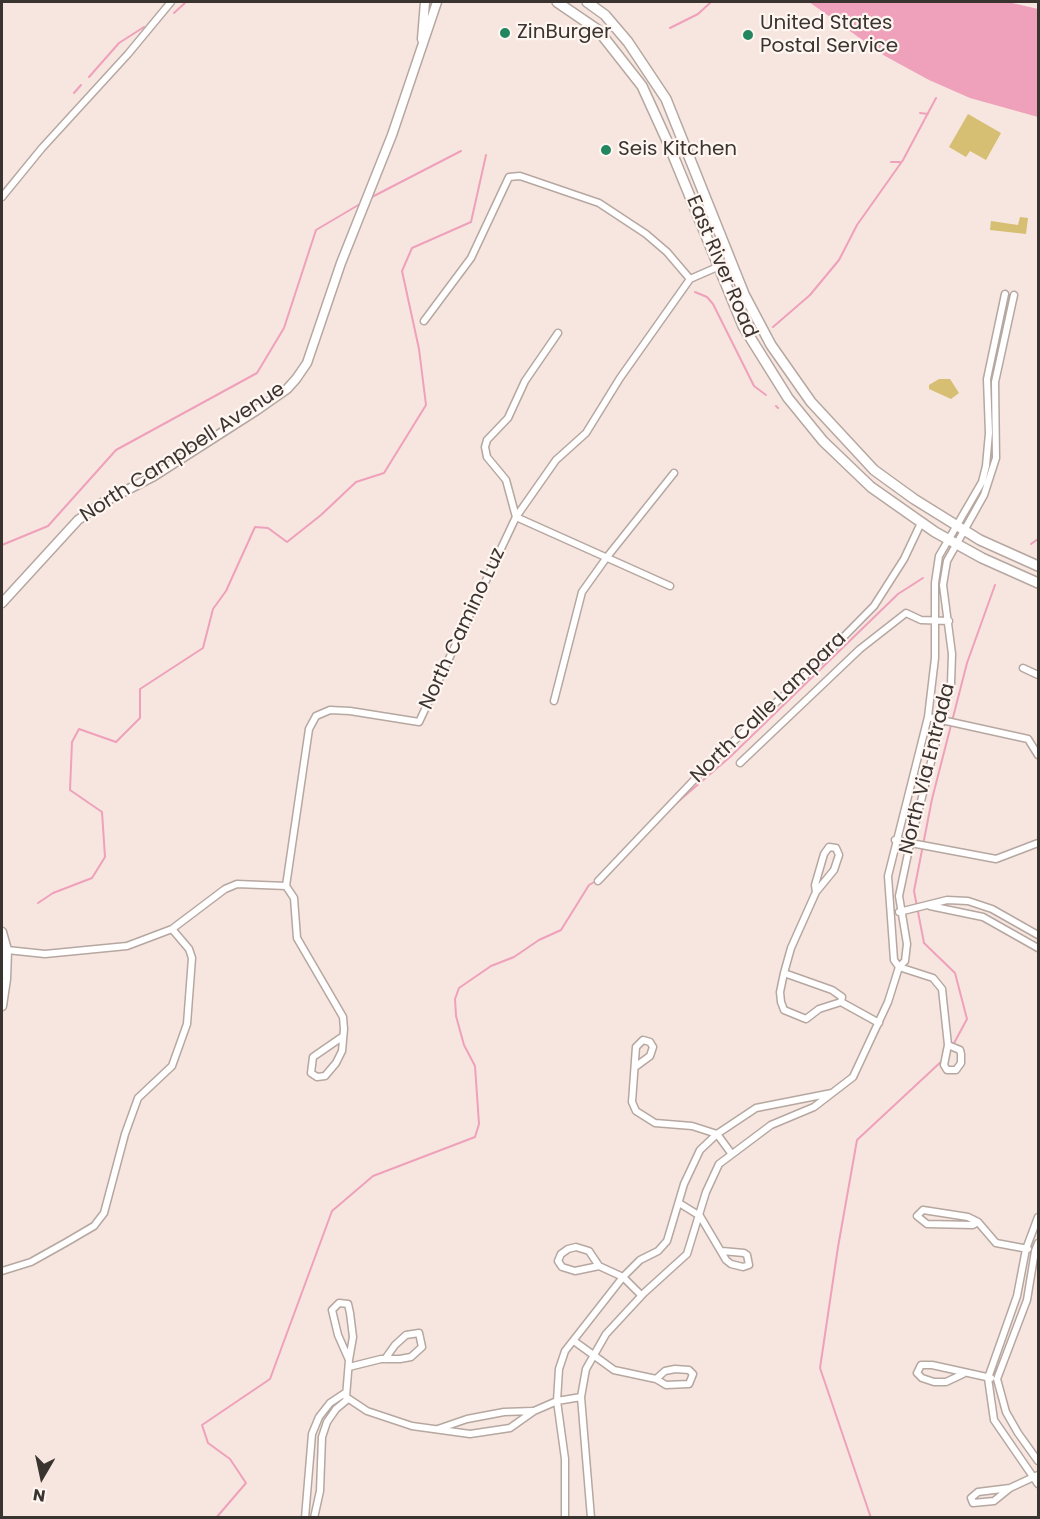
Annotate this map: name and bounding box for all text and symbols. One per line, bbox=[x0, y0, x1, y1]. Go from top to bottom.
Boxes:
place label: United States Postal Service bbox=[760, 12, 898, 59]
place label: ZinBurger bbox=[517, 21, 611, 45]
marker: ZinBurger bbox=[498, 26, 512, 40]
marker: United States Postal Service bbox=[741, 28, 755, 42]
place label: Seis Kitchen bbox=[618, 138, 737, 162]
marker: Seis Kitchen bbox=[599, 143, 613, 157]
street label: East River Road bbox=[680, 192, 762, 342]
street label: North Campbell Avenue bbox=[76, 378, 290, 528]
street label: North Camino Luz bbox=[415, 544, 511, 714]
street label: North Calle Lampara bbox=[686, 627, 852, 789]
street label: North Via Entrada bbox=[895, 681, 961, 857]
north arrow bbox=[12, 1447, 72, 1507]
text: N bbox=[31, 1483, 47, 1508]

